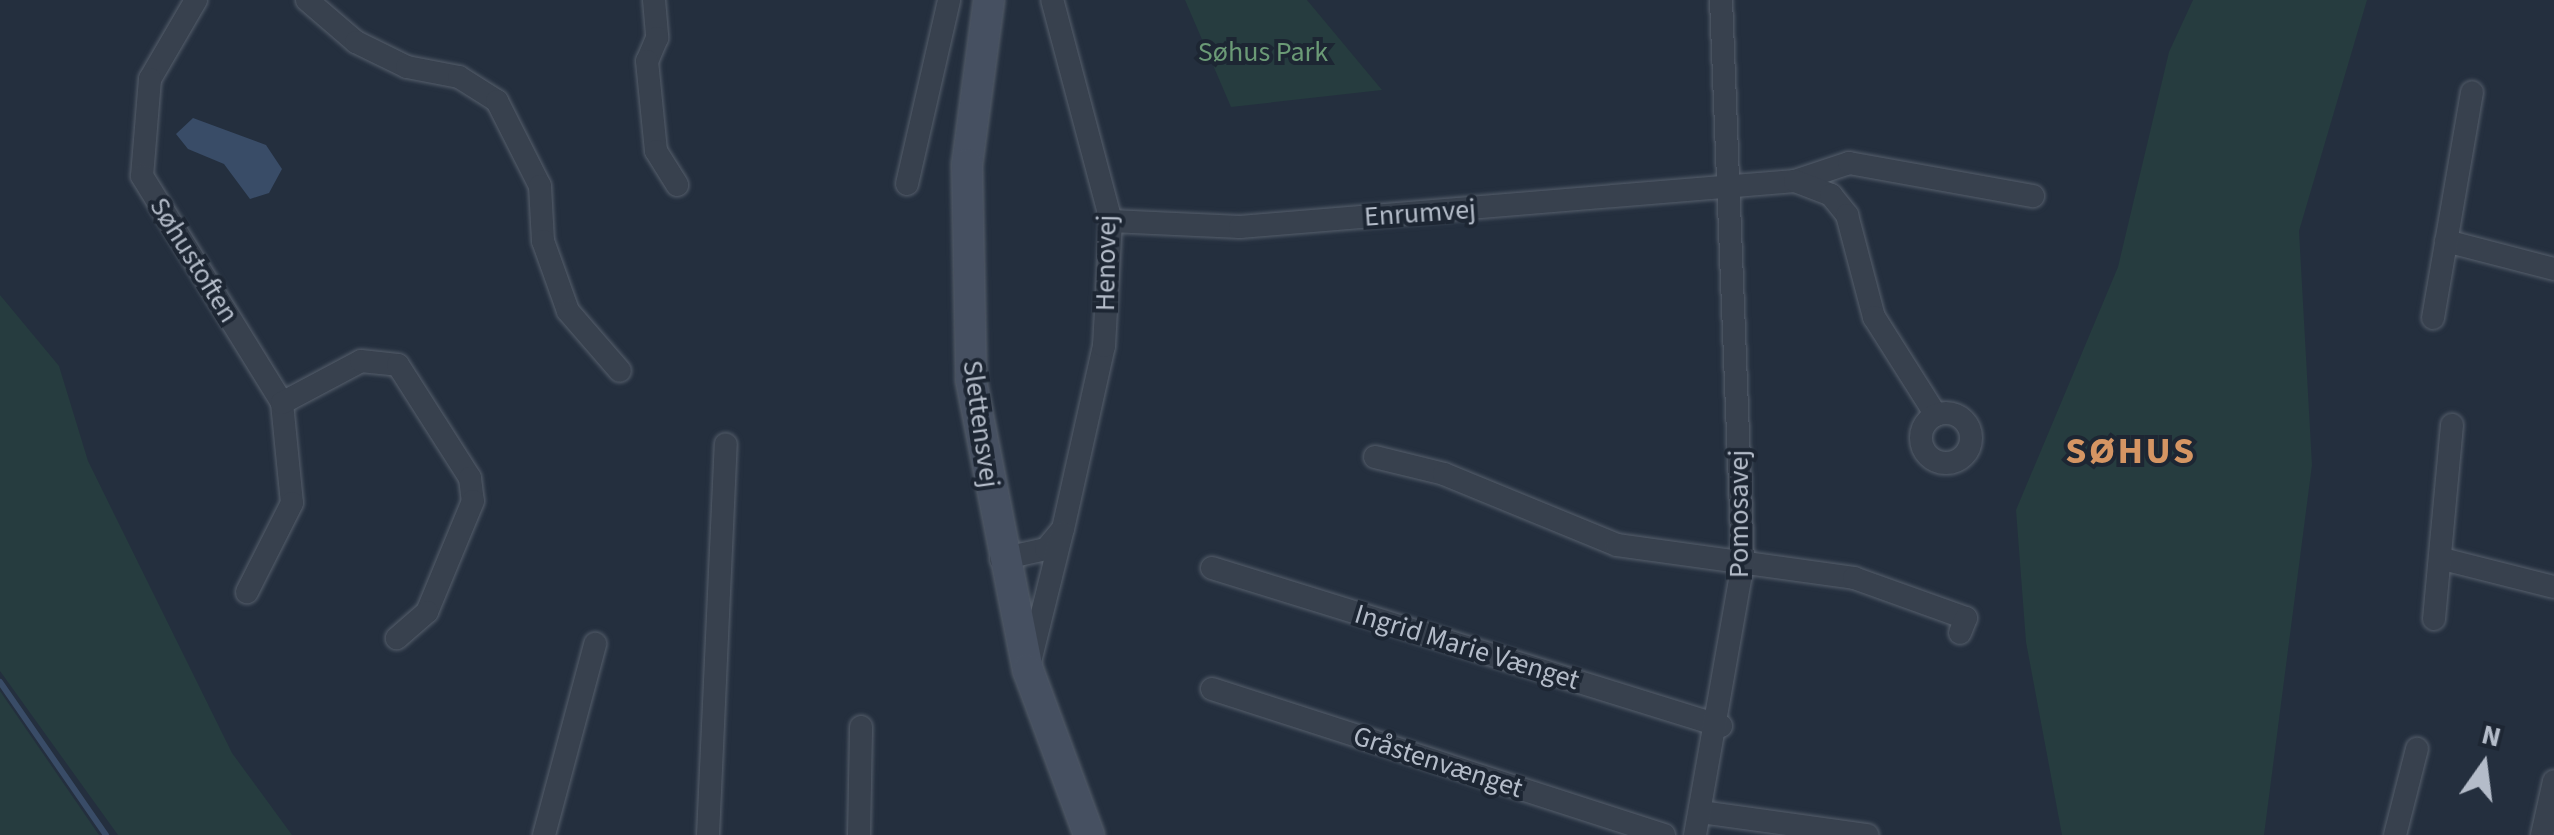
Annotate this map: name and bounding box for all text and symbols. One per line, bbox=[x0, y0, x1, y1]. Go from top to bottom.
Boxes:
park label: Søhus Park bbox=[1198, 35, 1328, 69]
street label: Søhustoften bbox=[142, 191, 246, 329]
street label: Enrumvej bbox=[1363, 192, 1477, 234]
street label: Henovej bbox=[1088, 215, 1124, 311]
street label: Slettensvej bbox=[955, 358, 1007, 490]
district label: SØHUS bbox=[2065, 429, 2197, 475]
street label: Pomosavej bbox=[1722, 450, 1756, 578]
street label: Ingrid Marie Vænget bbox=[1351, 597, 1583, 697]
text: N bbox=[2477, 714, 2505, 758]
north arrow bbox=[2434, 715, 2534, 815]
street label: Gråstenvænget bbox=[1349, 719, 1527, 805]

